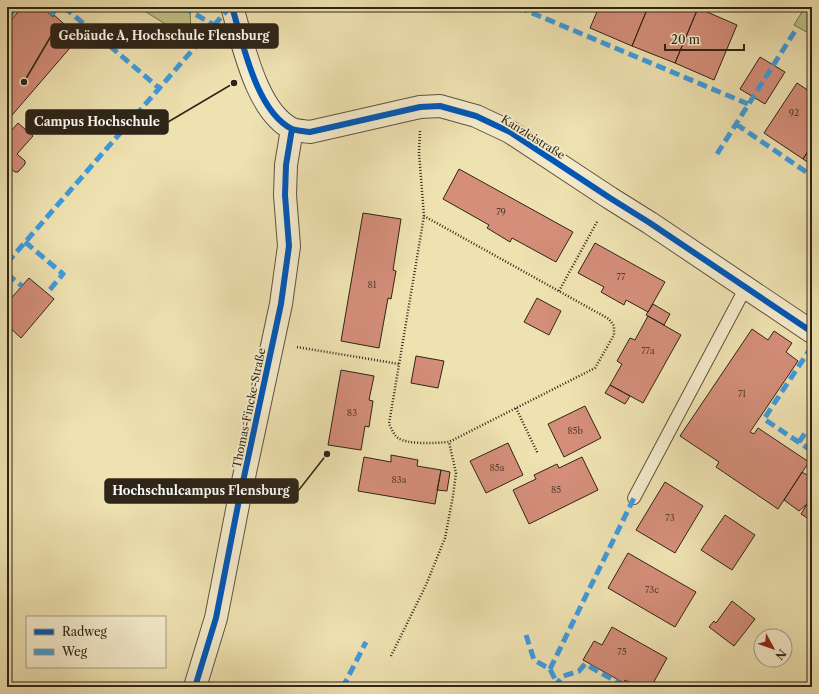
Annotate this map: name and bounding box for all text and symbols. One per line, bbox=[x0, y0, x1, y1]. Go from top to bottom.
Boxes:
callout: Gebäude A, Hochschule Flensburg bbox=[51, 24, 278, 48]
scale bar bbox=[665, 26, 744, 52]
text: Gebäude A, Hochschule Flensburg bbox=[58, 28, 271, 43]
text: 20 m bbox=[671, 32, 700, 47]
house number: 92 bbox=[789, 107, 799, 118]
callout: Campus Hochschule bbox=[26, 110, 168, 134]
street label: Kanzleistraße bbox=[499, 112, 567, 162]
text: Campus Hochschule bbox=[34, 114, 160, 129]
house number: 79 bbox=[496, 206, 506, 217]
house number: 77 bbox=[617, 271, 626, 282]
house number: 81 bbox=[367, 279, 377, 290]
house number: 77a bbox=[641, 345, 655, 356]
street label: Thomas-Fincke-Straße bbox=[229, 347, 269, 469]
house number: 71 bbox=[738, 388, 746, 399]
house number: 83 bbox=[347, 407, 357, 418]
house number: 85b bbox=[567, 425, 583, 436]
house number: 85a bbox=[490, 462, 505, 473]
house number: 83a bbox=[391, 474, 407, 485]
callout: Hochschulcampus Flensburg bbox=[105, 479, 298, 503]
text: Hochschulcampus Flensburg bbox=[112, 483, 291, 498]
house number: 85 bbox=[551, 484, 561, 495]
house number: 73 bbox=[665, 512, 675, 523]
house number: 73c bbox=[645, 584, 659, 595]
legend bbox=[26, 616, 166, 668]
text: Radweg bbox=[62, 624, 108, 639]
north arrow bbox=[753, 628, 793, 668]
text: Weg bbox=[61, 644, 88, 659]
house number: 75 bbox=[617, 646, 627, 657]
text: N bbox=[772, 646, 789, 663]

